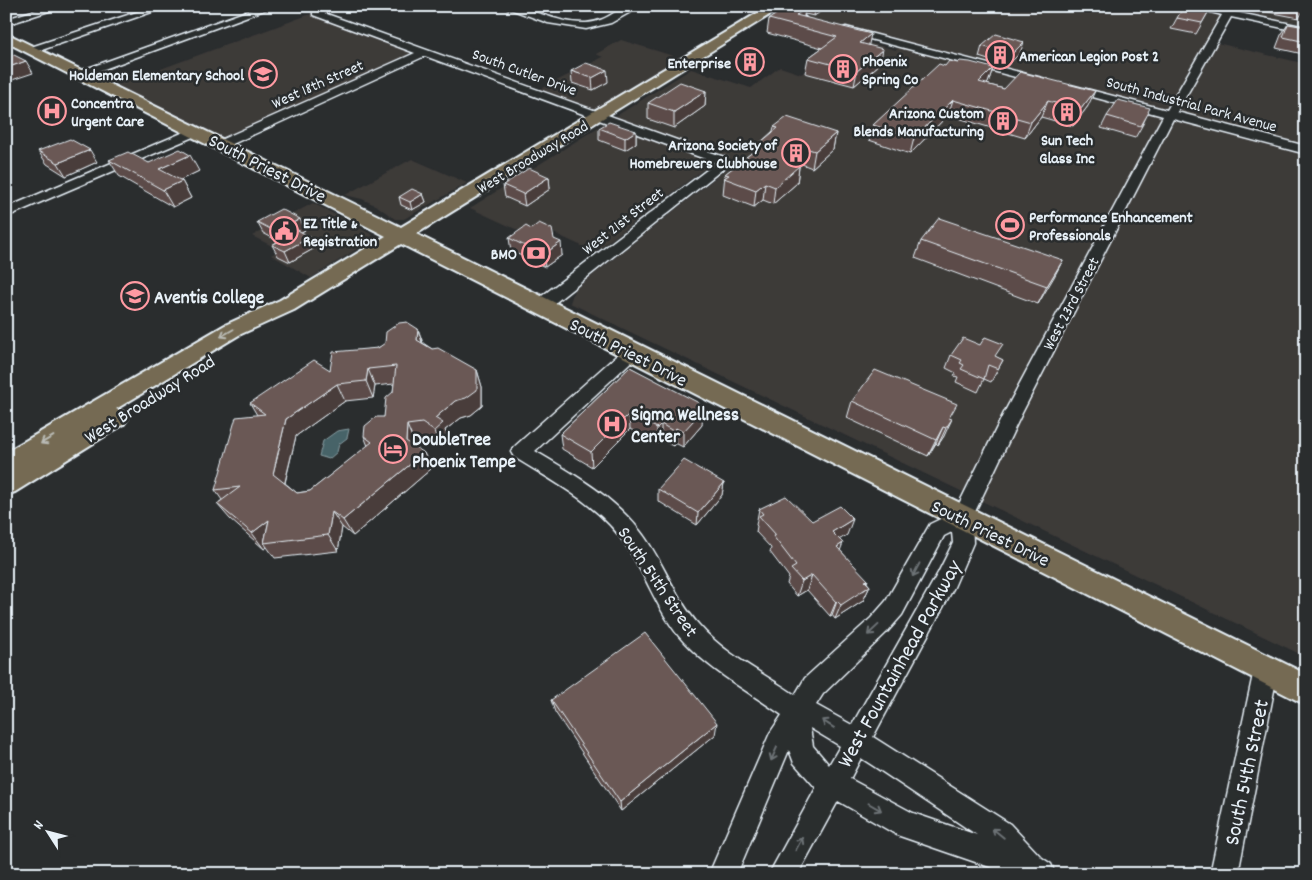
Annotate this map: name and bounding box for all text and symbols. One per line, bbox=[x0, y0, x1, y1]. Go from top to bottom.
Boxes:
building icon: American Legion Post 2 bbox=[985, 40, 1015, 70]
street label: South Cutler Drive bbox=[469, 44, 580, 103]
place label: American Legion Post 2 bbox=[1019, 46, 1159, 69]
building icon: Enterprise bbox=[735, 47, 765, 77]
place label: Phoenix Spring Co bbox=[862, 51, 918, 92]
place label: Enterprise bbox=[667, 53, 731, 76]
building icon: Phoenix Spring Co bbox=[828, 54, 858, 84]
street label: West 18th Street bbox=[268, 55, 368, 116]
school or university icon: Holdeman Elementary School bbox=[248, 59, 278, 89]
place label: Holdeman Elementary School bbox=[69, 65, 244, 88]
street label: South Industrial Park Avenue bbox=[1103, 72, 1279, 139]
place label: Concentra Urgent Care bbox=[71, 93, 144, 134]
hospital icon: Concentra Urgent Care bbox=[37, 96, 67, 126]
building icon: Sun Tech Glass Inc bbox=[1052, 97, 1082, 127]
place label: Arizona Custom Blends Manufacturing bbox=[853, 103, 984, 144]
building icon: Arizona Custom Blends Manufacturing bbox=[988, 106, 1018, 136]
street label: West Broadway Road bbox=[473, 116, 593, 200]
street label: South Priest Drive bbox=[203, 129, 330, 211]
place label: Sun Tech Glass Inc bbox=[1039, 130, 1095, 171]
place label: Arizona Society of Homebrewers Clubhouse bbox=[629, 135, 778, 176]
building icon: Arizona Society of Homebrewers Clubhouse bbox=[781, 138, 811, 168]
street label: West 21st Street bbox=[578, 183, 669, 261]
place label: Performance Enhancement Professionals bbox=[1029, 207, 1193, 248]
sports icon: Performance Enhancement Professionals bbox=[995, 210, 1025, 240]
place label: EZ Title & Registration bbox=[303, 213, 377, 254]
public building icon: EZ Title & Registration bbox=[269, 216, 299, 246]
bank icon: BMO bbox=[521, 238, 551, 268]
place label: BMO bbox=[491, 244, 517, 267]
street label: West 23rd Street bbox=[1038, 253, 1106, 355]
school or university icon: Aventis College bbox=[120, 281, 150, 311]
place label: Aventis College bbox=[154, 286, 264, 313]
street label: South Priest Drive bbox=[564, 313, 691, 395]
one-way arrow bbox=[219, 328, 234, 338]
street label: West Broadway Road bbox=[80, 350, 221, 452]
place label: Sigma Wellness Center bbox=[631, 403, 739, 452]
hospital icon: Sigma Wellness Center bbox=[597, 409, 627, 439]
place label: DoubleTree Phoenix Tempe bbox=[412, 428, 516, 477]
hotel icon: DoubleTree Phoenix Tempe bbox=[378, 434, 408, 464]
one-way arrow bbox=[40, 436, 54, 446]
street label: South Priest Drive bbox=[926, 495, 1053, 575]
street label: South 54th Street bbox=[609, 522, 703, 644]
street label: West Fountainhead Parkway bbox=[831, 554, 972, 774]
one-way arrow bbox=[911, 562, 920, 577]
one-way arrow bbox=[867, 624, 880, 636]
street label: South 54th Street bbox=[1218, 697, 1279, 848]
one-way arrow bbox=[821, 718, 835, 728]
one-way arrow bbox=[769, 746, 779, 761]
one-way arrow bbox=[868, 802, 883, 812]
north arrow bbox=[22, 808, 72, 858]
text: N bbox=[29, 817, 49, 834]
one-way arrow bbox=[991, 828, 1004, 839]
one-way arrow bbox=[795, 837, 805, 852]

